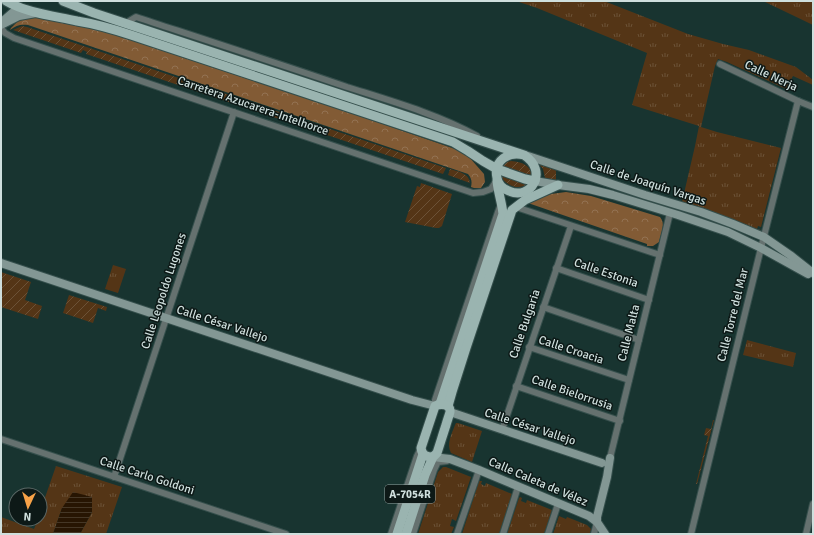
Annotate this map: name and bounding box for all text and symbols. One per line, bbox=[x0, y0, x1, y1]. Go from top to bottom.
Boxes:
street label: Calle Nerja bbox=[742, 57, 800, 95]
street label: Carretera Azucarera-Intelhorce bbox=[175, 73, 331, 139]
street label: Calle de Joaquín Vargas bbox=[588, 157, 708, 209]
street label: Calle Leopoldo Lugones bbox=[138, 231, 190, 351]
street label: Calle Estonia bbox=[572, 255, 640, 291]
street label: Calle Torre del Mar bbox=[714, 266, 752, 363]
street label: Calle Bulgaria bbox=[506, 287, 544, 361]
street label: Calle César Vallejo bbox=[174, 302, 270, 346]
street label: Calle Malta bbox=[615, 303, 643, 363]
street label: Calle Croacia bbox=[537, 332, 605, 368]
street label: Calle Bielorrusia bbox=[529, 372, 615, 414]
street label: Calle César Vallejo bbox=[482, 405, 578, 449]
street label: Calle Carlo Goldoni bbox=[98, 454, 196, 498]
street label: Calle Caleta de Vélez bbox=[486, 454, 590, 510]
road number: A-7054R bbox=[385, 485, 435, 503]
north arrow bbox=[8, 487, 48, 527]
text: N bbox=[23, 510, 32, 523]

